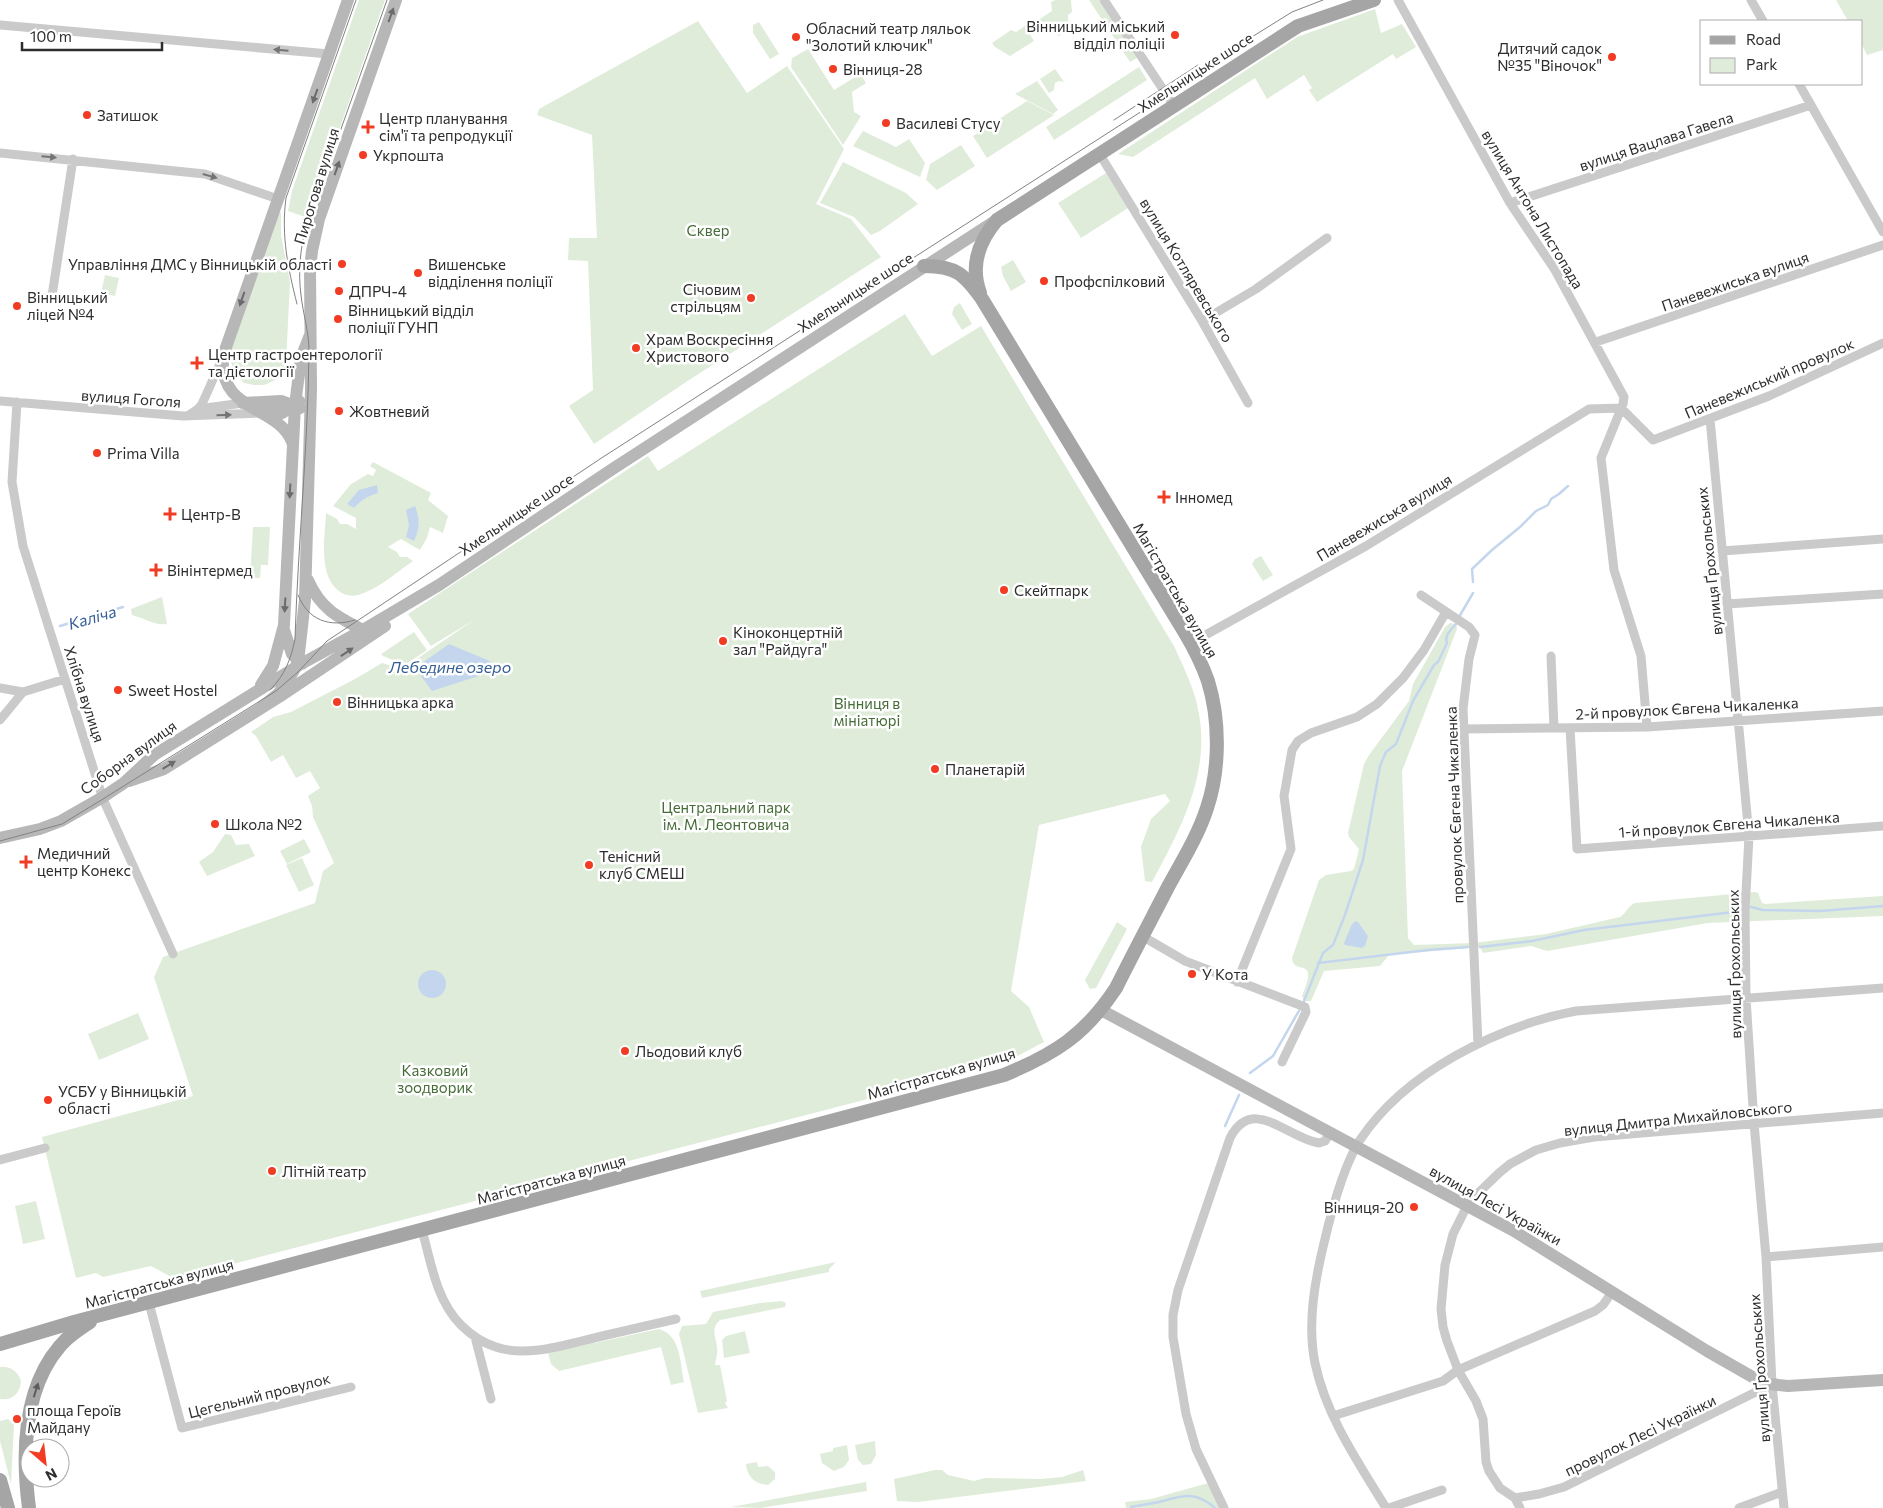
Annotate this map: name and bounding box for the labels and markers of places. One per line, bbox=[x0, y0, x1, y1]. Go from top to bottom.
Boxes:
place label: Вінницький міський відділ поліціі bbox=[1026, 17, 1165, 52]
place label: Обласний театр ляльок "Золотий ключик" bbox=[806, 19, 971, 54]
marker: Вінницький міський відділ поліціі bbox=[1169, 29, 1181, 41]
marker: Обласний театр ляльок "Золотий ключик" bbox=[790, 31, 802, 43]
place label: Дитячий садок №35 "Віночок" bbox=[1497, 39, 1602, 74]
marker: Дитячий садок №35 "Віночок" bbox=[1606, 51, 1618, 63]
place label: Вінниця-28 bbox=[843, 60, 923, 78]
marker: Вінниця-28 bbox=[827, 63, 839, 75]
place label: Затишок bbox=[97, 106, 158, 124]
marker: Затишок bbox=[81, 109, 93, 121]
place label: Центр планування сім'ї та репродукції bbox=[379, 109, 513, 144]
place label: Василеві Стусу bbox=[896, 114, 1001, 132]
marker: Василеві Стусу bbox=[880, 117, 892, 129]
marker: Центр планування сім'ї та репродукції bbox=[361, 120, 375, 134]
place label: Укрпошта bbox=[373, 146, 444, 164]
marker: Укрпошта bbox=[357, 149, 369, 161]
place label: Управління ДМС у Вінницькій області bbox=[68, 255, 332, 273]
place label: Вишенське відділення поліції bbox=[428, 255, 554, 290]
marker: Управління ДМС у Вінницькій області bbox=[336, 258, 348, 270]
marker: Вишенське відділення поліції bbox=[412, 267, 424, 279]
place label: Профспілковий bbox=[1054, 272, 1165, 290]
marker: Профспілковий bbox=[1038, 275, 1050, 287]
place label: Січовим стрільцям bbox=[670, 280, 741, 315]
place label: ДПРЧ-4 bbox=[349, 282, 407, 300]
marker: ДПРЧ-4 bbox=[333, 285, 345, 297]
place label: Вінницький ліцей №4 bbox=[27, 288, 108, 323]
marker: Січовим стрільцям bbox=[745, 292, 757, 304]
marker: Вінницький ліцей №4 bbox=[11, 300, 23, 312]
place label: Вінницький відділ поліції ГУНП bbox=[348, 301, 474, 336]
marker: Вінницький відділ поліції ГУНП bbox=[332, 313, 344, 325]
place label: Храм Воскресіння Христового bbox=[646, 330, 773, 365]
marker: Храм Воскресіння Христового bbox=[630, 342, 642, 354]
place label: Центр гастроентерології та дієтології bbox=[208, 345, 383, 380]
marker: Центр гастроентерології та дієтології bbox=[190, 356, 204, 370]
place label: Жовтневий bbox=[349, 402, 430, 420]
marker: Жовтневий bbox=[333, 405, 345, 417]
place label: Prima Villa bbox=[107, 444, 180, 462]
marker: Prima Villa bbox=[91, 447, 103, 459]
place label: Інномед bbox=[1175, 488, 1233, 506]
marker: Інномед bbox=[1157, 490, 1171, 504]
place label: Центр-В bbox=[181, 505, 241, 523]
marker: Центр-В bbox=[163, 507, 177, 521]
place label: Вінінтермед bbox=[167, 561, 253, 579]
marker: Вінінтермед bbox=[149, 563, 163, 577]
place label: Скейтпарк bbox=[1014, 581, 1089, 599]
marker: Скейтпарк bbox=[998, 584, 1010, 596]
place label: Кіноконцертній зал "Райдуга" bbox=[733, 623, 843, 658]
marker: Кіноконцертній зал "Райдуга" bbox=[717, 635, 729, 647]
place label: Sweet Hostel bbox=[128, 681, 218, 699]
marker: Sweet Hostel bbox=[112, 684, 124, 696]
place label: Вінницька арка bbox=[347, 693, 454, 711]
marker: Вінницька арка bbox=[331, 696, 343, 708]
place label: Планетарій bbox=[945, 760, 1025, 778]
marker: Планетарій bbox=[929, 763, 941, 775]
place label: Школа №2 bbox=[225, 815, 302, 833]
marker: Школа №2 bbox=[209, 818, 221, 830]
place label: Медичний центр Конекс bbox=[37, 844, 131, 879]
place label: Тенісний клуб СМЕШ bbox=[599, 847, 685, 882]
marker: Медичний центр Конекс bbox=[19, 855, 33, 869]
marker: Тенісний клуб СМЕШ bbox=[583, 859, 595, 871]
place label: У Кота bbox=[1202, 965, 1248, 983]
marker: У Кота bbox=[1186, 968, 1198, 980]
place label: Льодовий клуб bbox=[635, 1042, 742, 1060]
marker: Льодовий клуб bbox=[619, 1045, 631, 1057]
place label: УСБУ у Вінницькій області bbox=[58, 1082, 187, 1117]
marker: УСБУ у Вінницькій області bbox=[42, 1094, 54, 1106]
place label: Літній театр bbox=[282, 1162, 367, 1180]
marker: Літній театр bbox=[266, 1165, 278, 1177]
place label: Вінниця-20 bbox=[1324, 1198, 1404, 1216]
marker: Вінниця-20 bbox=[1408, 1201, 1420, 1213]
place label: площа Героїв Майдану bbox=[27, 1401, 121, 1436]
marker: площа Героїв Майдану bbox=[11, 1413, 23, 1425]

